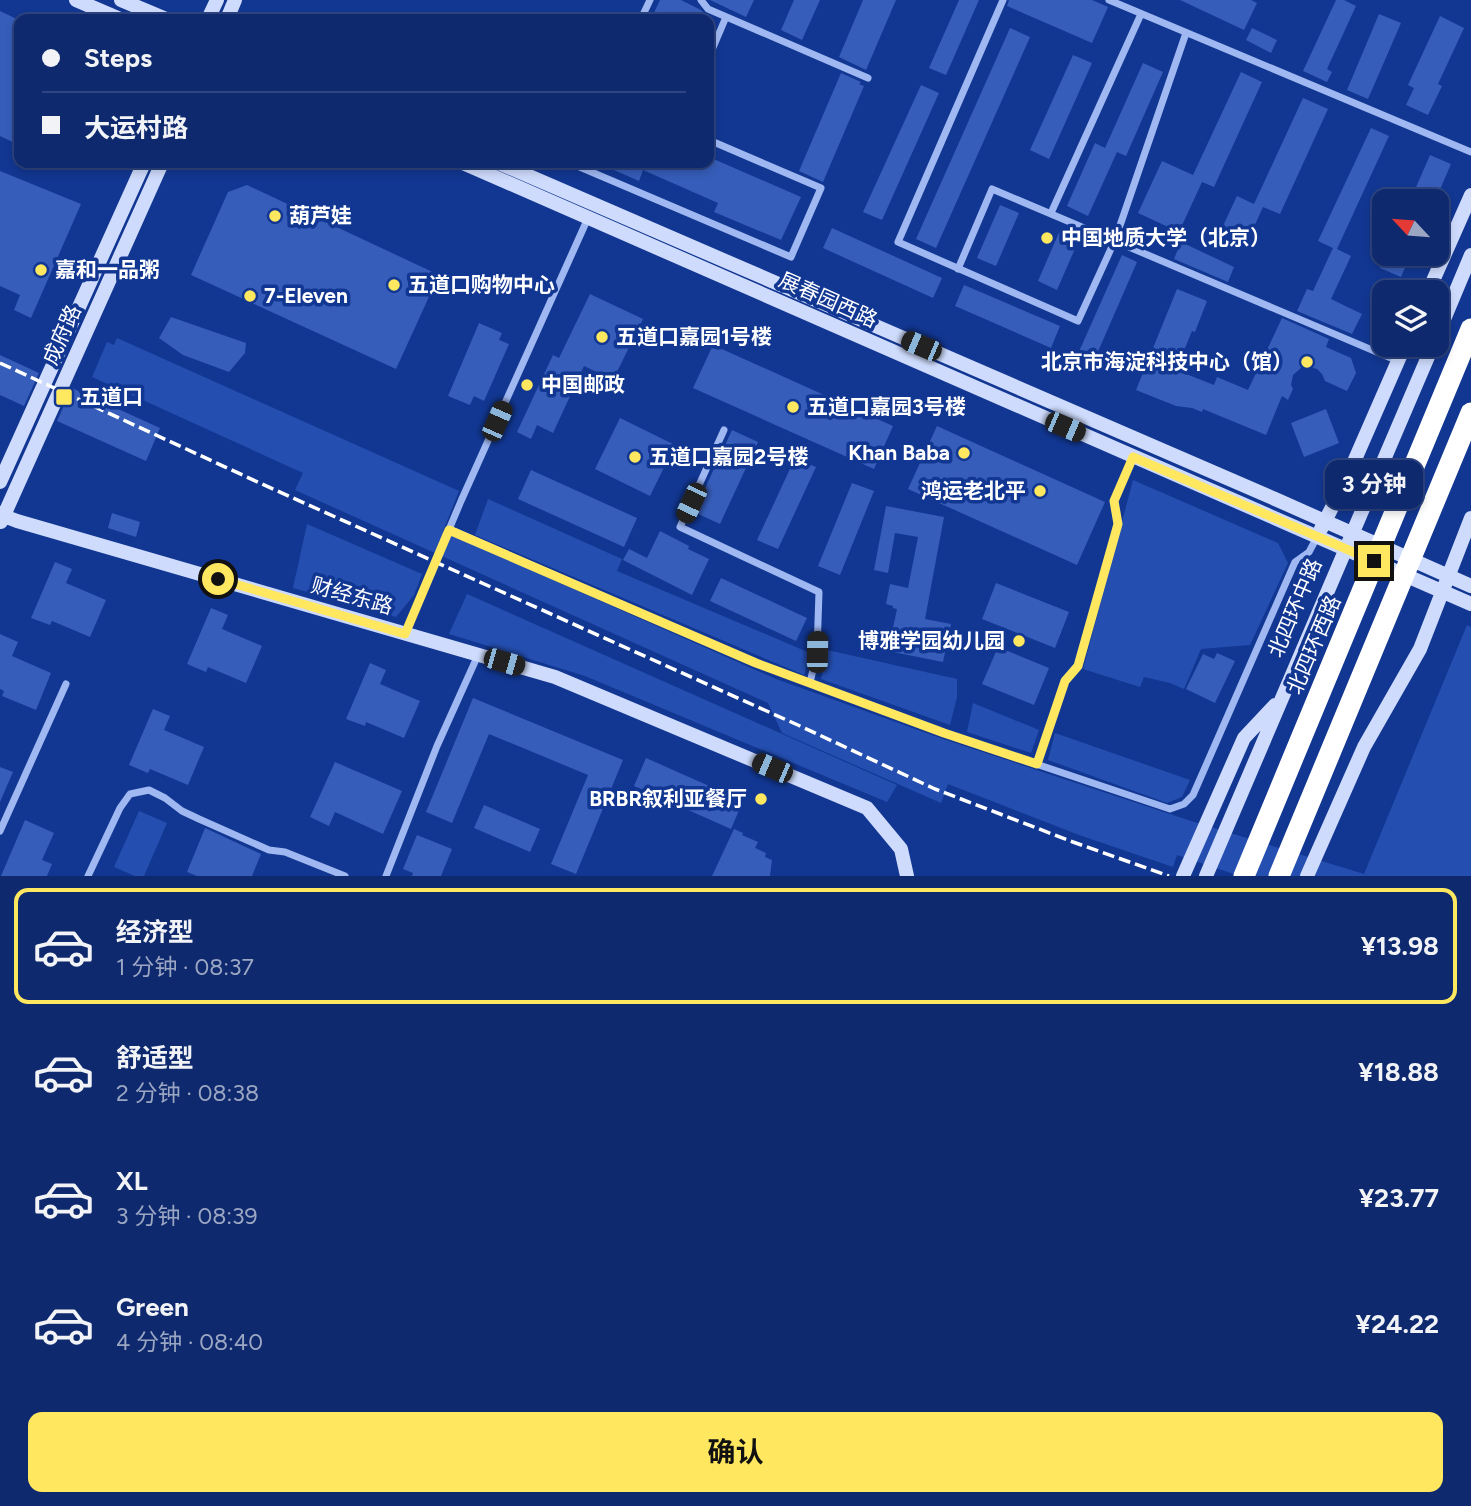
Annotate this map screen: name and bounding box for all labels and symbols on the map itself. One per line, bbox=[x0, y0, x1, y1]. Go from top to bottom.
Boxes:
north arrow bbox=[1372, 189, 1449, 266]
place label: 葫芦娃 bbox=[289, 203, 352, 228]
marker: 葫芦娃 bbox=[267, 208, 283, 224]
place label: 中国地质大学（北京） bbox=[1061, 225, 1271, 250]
marker: 中国地质大学（北京） bbox=[1039, 230, 1055, 246]
place label: 嘉和一品粥 bbox=[55, 257, 160, 282]
marker: 嘉和一品粥 bbox=[33, 262, 49, 278]
street label: 展春园西路 bbox=[775, 267, 881, 332]
place label: 五道口购物中心 bbox=[408, 272, 555, 297]
marker: 五道口购物中心 bbox=[386, 277, 402, 293]
place label: 7-Eleven bbox=[264, 283, 348, 308]
marker: 7-Eleven bbox=[242, 288, 258, 304]
street label: 成府路 bbox=[37, 301, 86, 369]
place label: 五道口嘉园1号楼 bbox=[616, 324, 772, 349]
car bbox=[898, 328, 945, 364]
marker: 五道口嘉园1号楼 bbox=[594, 329, 610, 345]
place label: 北京市海淀科技中心（馆） bbox=[1041, 349, 1293, 374]
marker: 北京市海淀科技中心（馆） bbox=[1299, 354, 1315, 370]
place label: 中国邮政 bbox=[541, 372, 625, 397]
marker: 中国邮政 bbox=[519, 377, 535, 393]
place label: 五道口 bbox=[80, 384, 143, 409]
marker: 五道口 bbox=[54, 387, 74, 407]
place label: 五道口嘉园3号楼 bbox=[807, 394, 966, 419]
car bbox=[479, 398, 516, 444]
marker: 五道口嘉园3号楼 bbox=[785, 399, 801, 415]
car bbox=[1042, 409, 1089, 445]
place label: Khan Baba bbox=[848, 440, 950, 465]
place label: 五道口嘉园2号楼 bbox=[649, 444, 808, 469]
marker: Khan Baba bbox=[956, 445, 972, 461]
marker: 五道口嘉园2号楼 bbox=[627, 449, 643, 465]
callout: 3 分钟 bbox=[1325, 460, 1423, 508]
place label: 鸿运老北平 bbox=[921, 478, 1026, 503]
car bbox=[673, 480, 710, 526]
marker: 鸿运老北平 bbox=[1032, 483, 1048, 499]
route end bbox=[1358, 545, 1390, 577]
street label: 北四环中路 bbox=[1263, 555, 1327, 661]
route start bbox=[202, 563, 234, 595]
street label: 财经东路 bbox=[308, 572, 396, 619]
street label: 北四环西路 bbox=[1282, 592, 1346, 698]
place label: 博雅学园幼儿园 bbox=[858, 628, 1005, 653]
car bbox=[807, 631, 828, 673]
marker: 博雅学园幼儿园 bbox=[1011, 633, 1027, 649]
car bbox=[481, 646, 528, 678]
car bbox=[749, 750, 796, 786]
place label: BRBR叙利亚餐厅 bbox=[589, 786, 747, 811]
marker: BRBR叙利亚餐厅 bbox=[753, 791, 769, 807]

